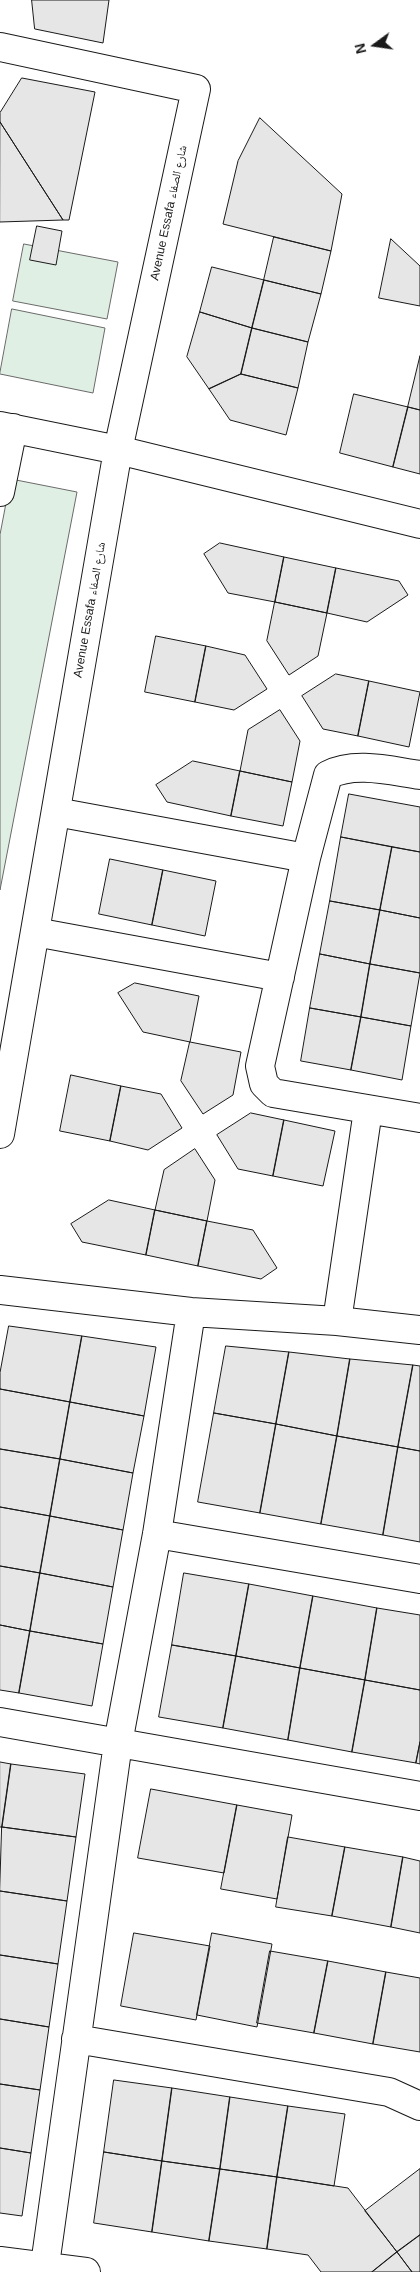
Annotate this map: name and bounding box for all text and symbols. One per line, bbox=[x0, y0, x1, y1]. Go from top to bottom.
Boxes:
north arrow bbox=[350, 20, 400, 70]
text: N bbox=[351, 42, 369, 55]
street label: Avenue Essafa شارع الصفاء bbox=[148, 144, 190, 282]
street label: Avenue Essafa شارع الصفاء bbox=[71, 541, 109, 679]

